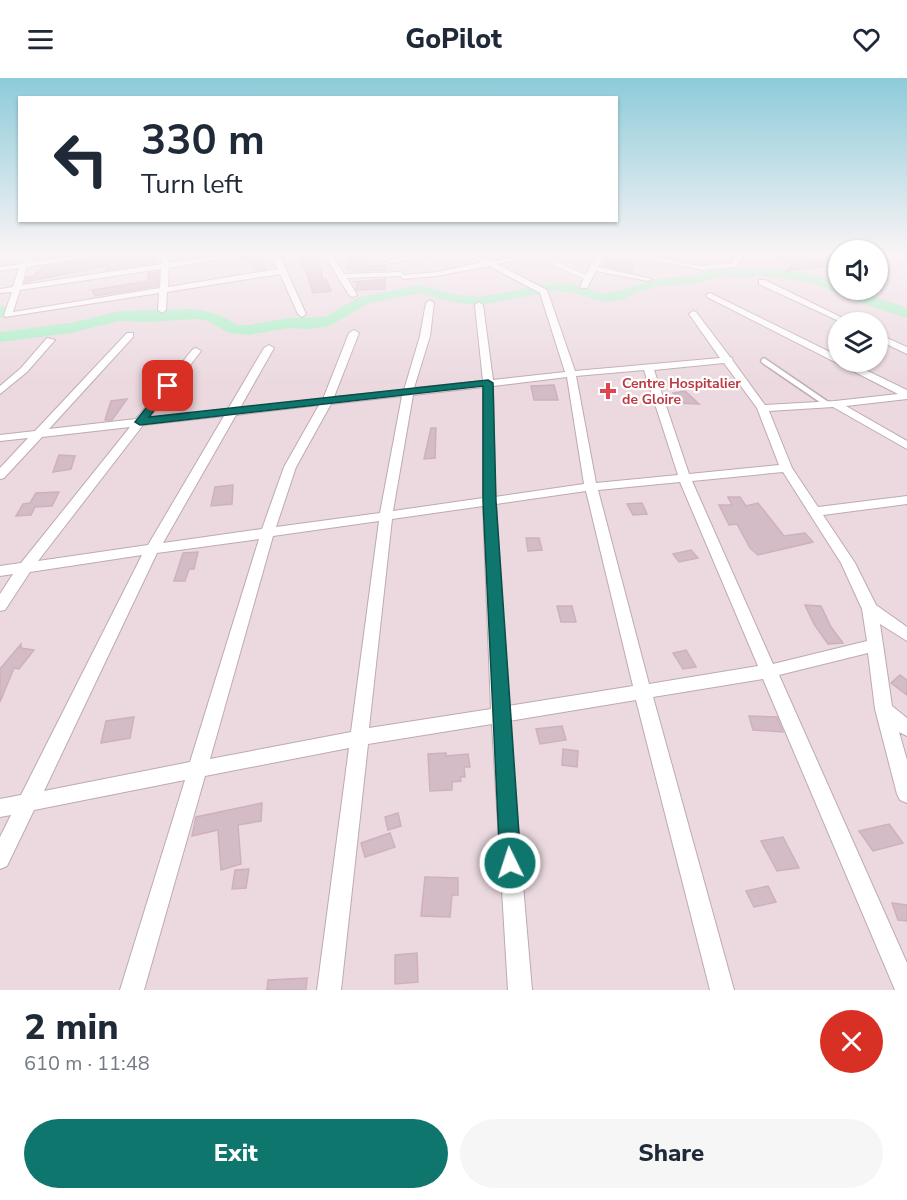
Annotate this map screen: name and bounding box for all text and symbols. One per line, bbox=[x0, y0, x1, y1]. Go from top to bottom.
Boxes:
text: GoPilot bbox=[405, 21, 502, 58]
icon: menu bbox=[24, 23, 57, 56]
icon: heart bbox=[850, 23, 883, 56]
text: 330 m bbox=[141, 112, 265, 169]
icon: left bbox=[42, 120, 120, 198]
text: Turn left bbox=[141, 166, 242, 203]
map controls bbox=[828, 240, 888, 372]
button: sound bbox=[828, 240, 888, 300]
button: layers bbox=[828, 312, 888, 372]
pin bbox=[142, 360, 193, 411]
icon: arrive bbox=[151, 369, 184, 402]
place label: Centre Hospitalier de Gloire bbox=[622, 374, 741, 409]
marker: Centre Hospitalier de Gloire bbox=[599, 382, 617, 400]
position arrow bbox=[478, 831, 542, 895]
text: 2 min bbox=[24, 1003, 119, 1052]
button: close bbox=[820, 1010, 883, 1073]
text: 610 m · 11:48 bbox=[24, 1050, 150, 1077]
button: Exit bbox=[24, 1119, 448, 1188]
button: Share bbox=[460, 1119, 883, 1188]

